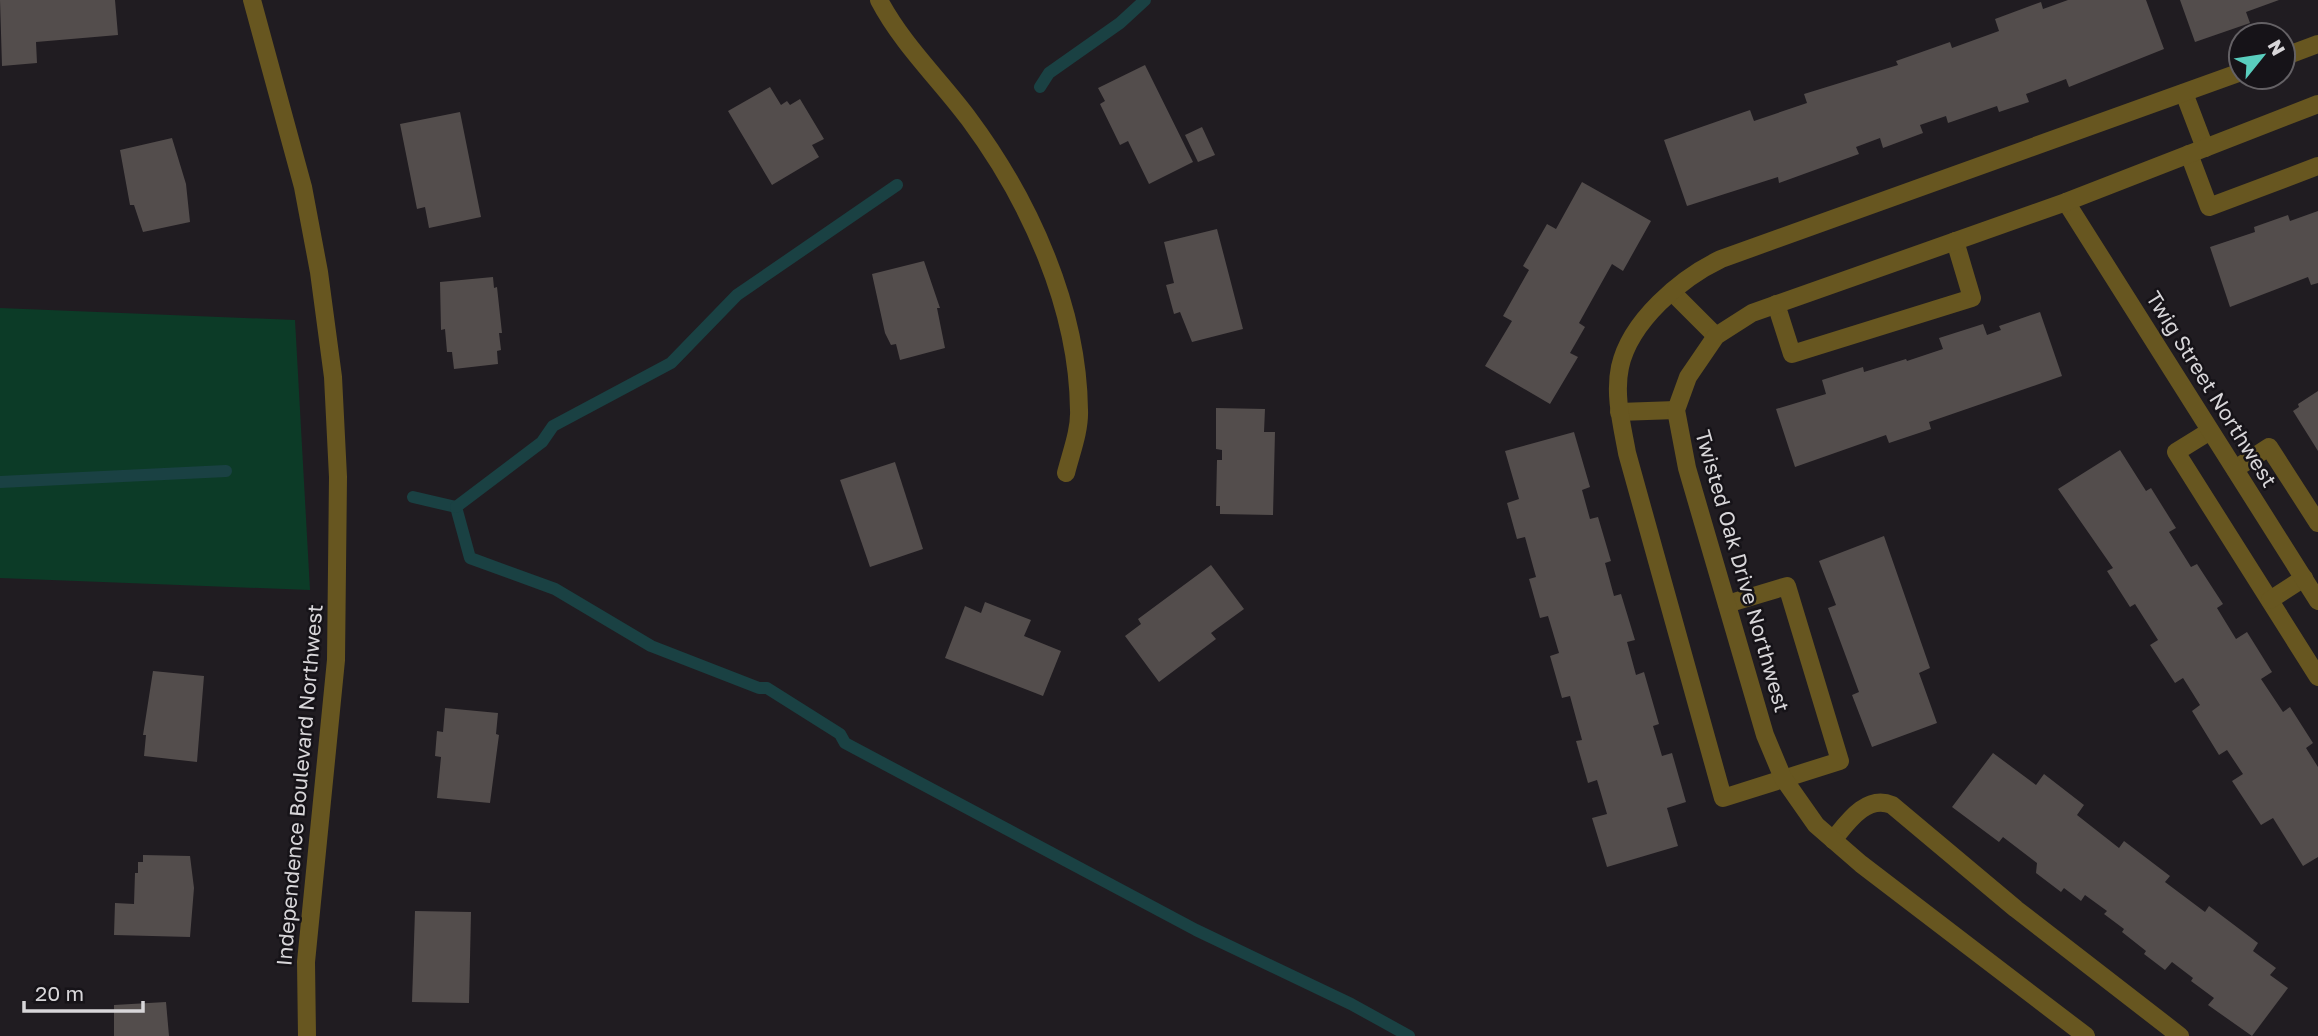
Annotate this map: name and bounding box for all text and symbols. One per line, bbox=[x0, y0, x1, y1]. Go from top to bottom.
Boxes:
north arrow bbox=[2227, 21, 2297, 91]
text: N bbox=[2264, 35, 2291, 59]
street label: Twig Street Northwest bbox=[2141, 286, 2283, 492]
street label: Twisted Oak Drive Northwest bbox=[1690, 427, 1796, 715]
street label: Independence Boulevard Northwest bbox=[270, 603, 328, 967]
scale bar bbox=[24, 970, 144, 1014]
text: 20 m bbox=[35, 980, 84, 1006]

